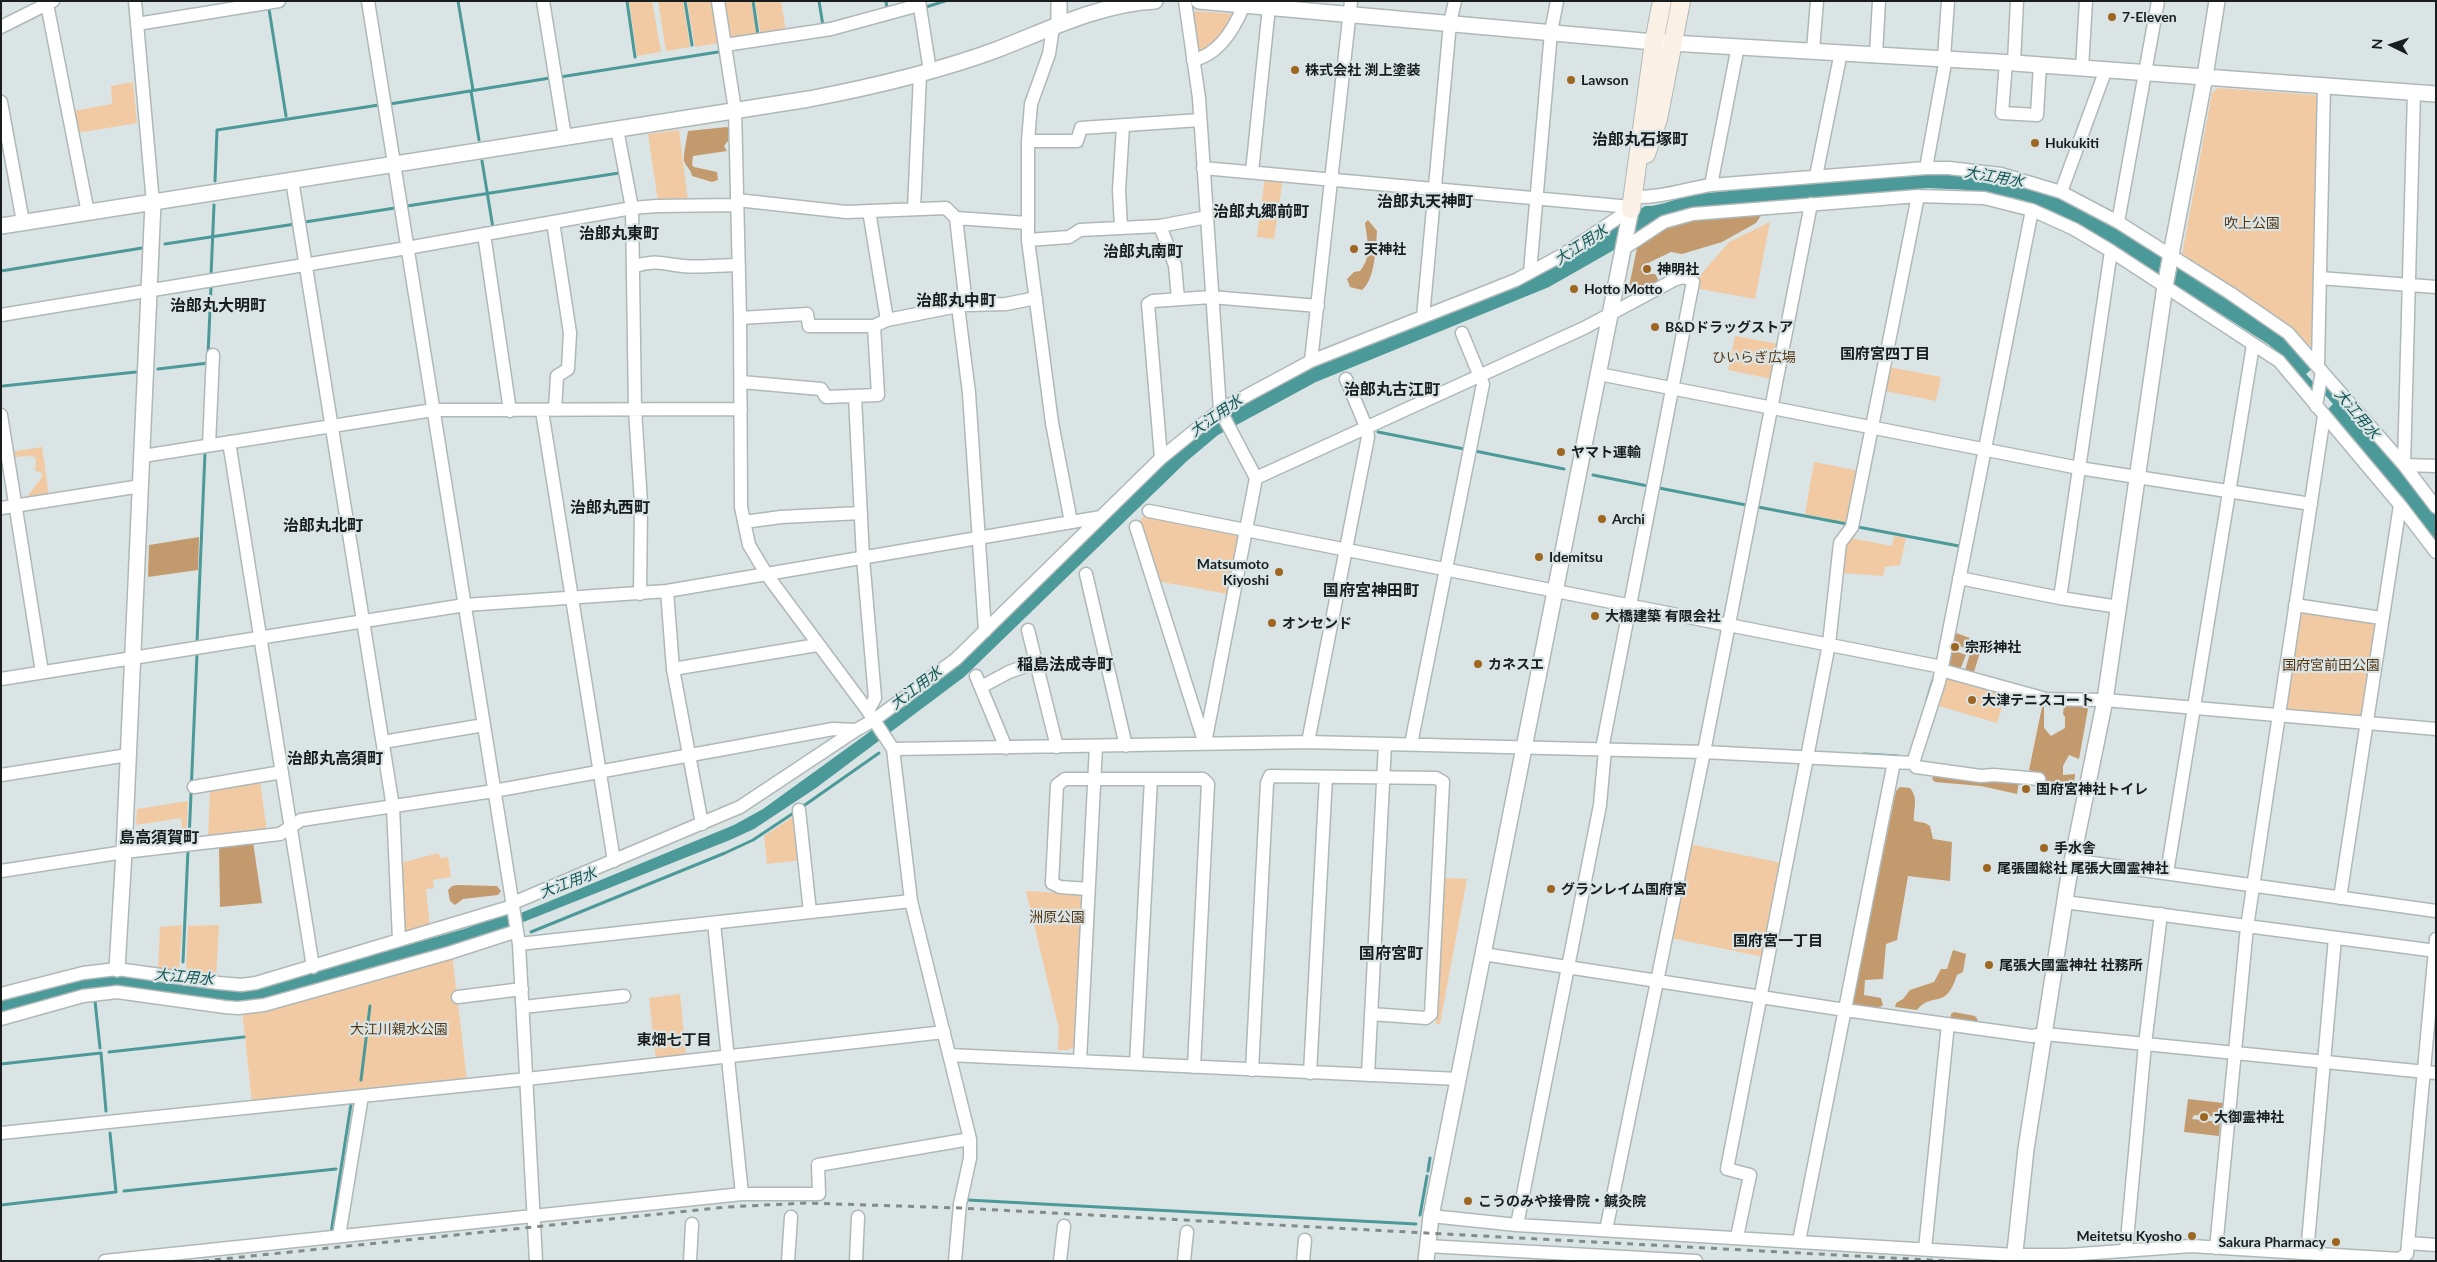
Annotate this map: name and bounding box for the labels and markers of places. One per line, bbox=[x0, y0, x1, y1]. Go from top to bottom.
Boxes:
place label: 7-Eleven bbox=[2122, 9, 2177, 25]
marker: 7-Eleven bbox=[2106, 11, 2118, 23]
place label: 株式会社 渕上塗装 bbox=[1305, 62, 1420, 78]
marker: 株式会社 渕上塗装 bbox=[1289, 64, 1301, 76]
place label: Lawson bbox=[1581, 72, 1629, 88]
marker: Lawson bbox=[1565, 74, 1577, 86]
place label: Hukukiti bbox=[2045, 135, 2099, 151]
marker: Hukukiti bbox=[2029, 137, 2041, 149]
place label: 天神社 bbox=[1364, 241, 1406, 257]
marker: 天神社 bbox=[1348, 243, 1360, 255]
place label: 神明社 bbox=[1657, 261, 1699, 277]
marker: 神明社 bbox=[1641, 263, 1653, 275]
place label: Hotto Motto bbox=[1584, 281, 1662, 297]
marker: Hotto Motto bbox=[1568, 283, 1580, 295]
place label: B&Dドラッグストア bbox=[1665, 319, 1793, 335]
marker: B&Dドラッグストア bbox=[1649, 321, 1661, 333]
place label: ヤマト運輸 bbox=[1571, 444, 1641, 460]
marker: ヤマト運輸 bbox=[1555, 446, 1567, 458]
place label: Archi bbox=[1612, 511, 1645, 527]
marker: Archi bbox=[1596, 513, 1608, 525]
place label: Idemitsu bbox=[1549, 549, 1603, 565]
marker: Idemitsu bbox=[1533, 551, 1545, 563]
place label: Matsumoto Kiyoshi bbox=[1197, 556, 1269, 588]
marker: Matsumoto Kiyoshi bbox=[1273, 566, 1285, 578]
place label: 大橋建築 有限会社 bbox=[1605, 608, 1720, 624]
marker: 大橋建築 有限会社 bbox=[1589, 610, 1601, 622]
place label: オンセンド bbox=[1282, 615, 1352, 631]
marker: オンセンド bbox=[1266, 617, 1278, 629]
place label: 宗形神社 bbox=[1965, 639, 2021, 655]
marker: 宗形神社 bbox=[1949, 641, 1961, 653]
place label: カネスエ bbox=[1488, 656, 1544, 672]
marker: カネスエ bbox=[1472, 658, 1484, 670]
place label: 大津テニスコート bbox=[1982, 692, 2094, 708]
marker: 大津テニスコート bbox=[1966, 694, 1978, 706]
place label: 国府宮神社トイレ bbox=[2036, 781, 2148, 797]
marker: 国府宮神社トイレ bbox=[2020, 783, 2032, 795]
place label: 手水舎 bbox=[2054, 840, 2096, 856]
marker: 手水舎 bbox=[2038, 842, 2050, 854]
place label: 尾張國総社 尾張大國霊神社 bbox=[1997, 860, 2168, 876]
marker: 尾張國総社 尾張大國霊神社 bbox=[1981, 862, 1993, 874]
place label: グランレイム国府宮 bbox=[1561, 881, 1687, 897]
marker: グランレイム国府宮 bbox=[1545, 883, 1557, 895]
place label: 尾張大國霊神社 社務所 bbox=[1999, 957, 2142, 973]
marker: 尾張大國霊神社 社務所 bbox=[1983, 959, 1995, 971]
place label: 大御霊神社 bbox=[2214, 1109, 2284, 1125]
marker: 大御霊神社 bbox=[2198, 1111, 2210, 1123]
place label: こうのみや接骨院・鍼灸院 bbox=[1478, 1193, 1646, 1209]
marker: こうのみや接骨院・鍼灸院 bbox=[1462, 1195, 1474, 1207]
place label: Meitetsu Kyosho bbox=[2077, 1228, 2182, 1244]
marker: Meitetsu Kyosho bbox=[2186, 1230, 2198, 1242]
place label: Sakura Pharmacy bbox=[2218, 1234, 2326, 1250]
marker: Sakura Pharmacy bbox=[2330, 1236, 2342, 1248]

